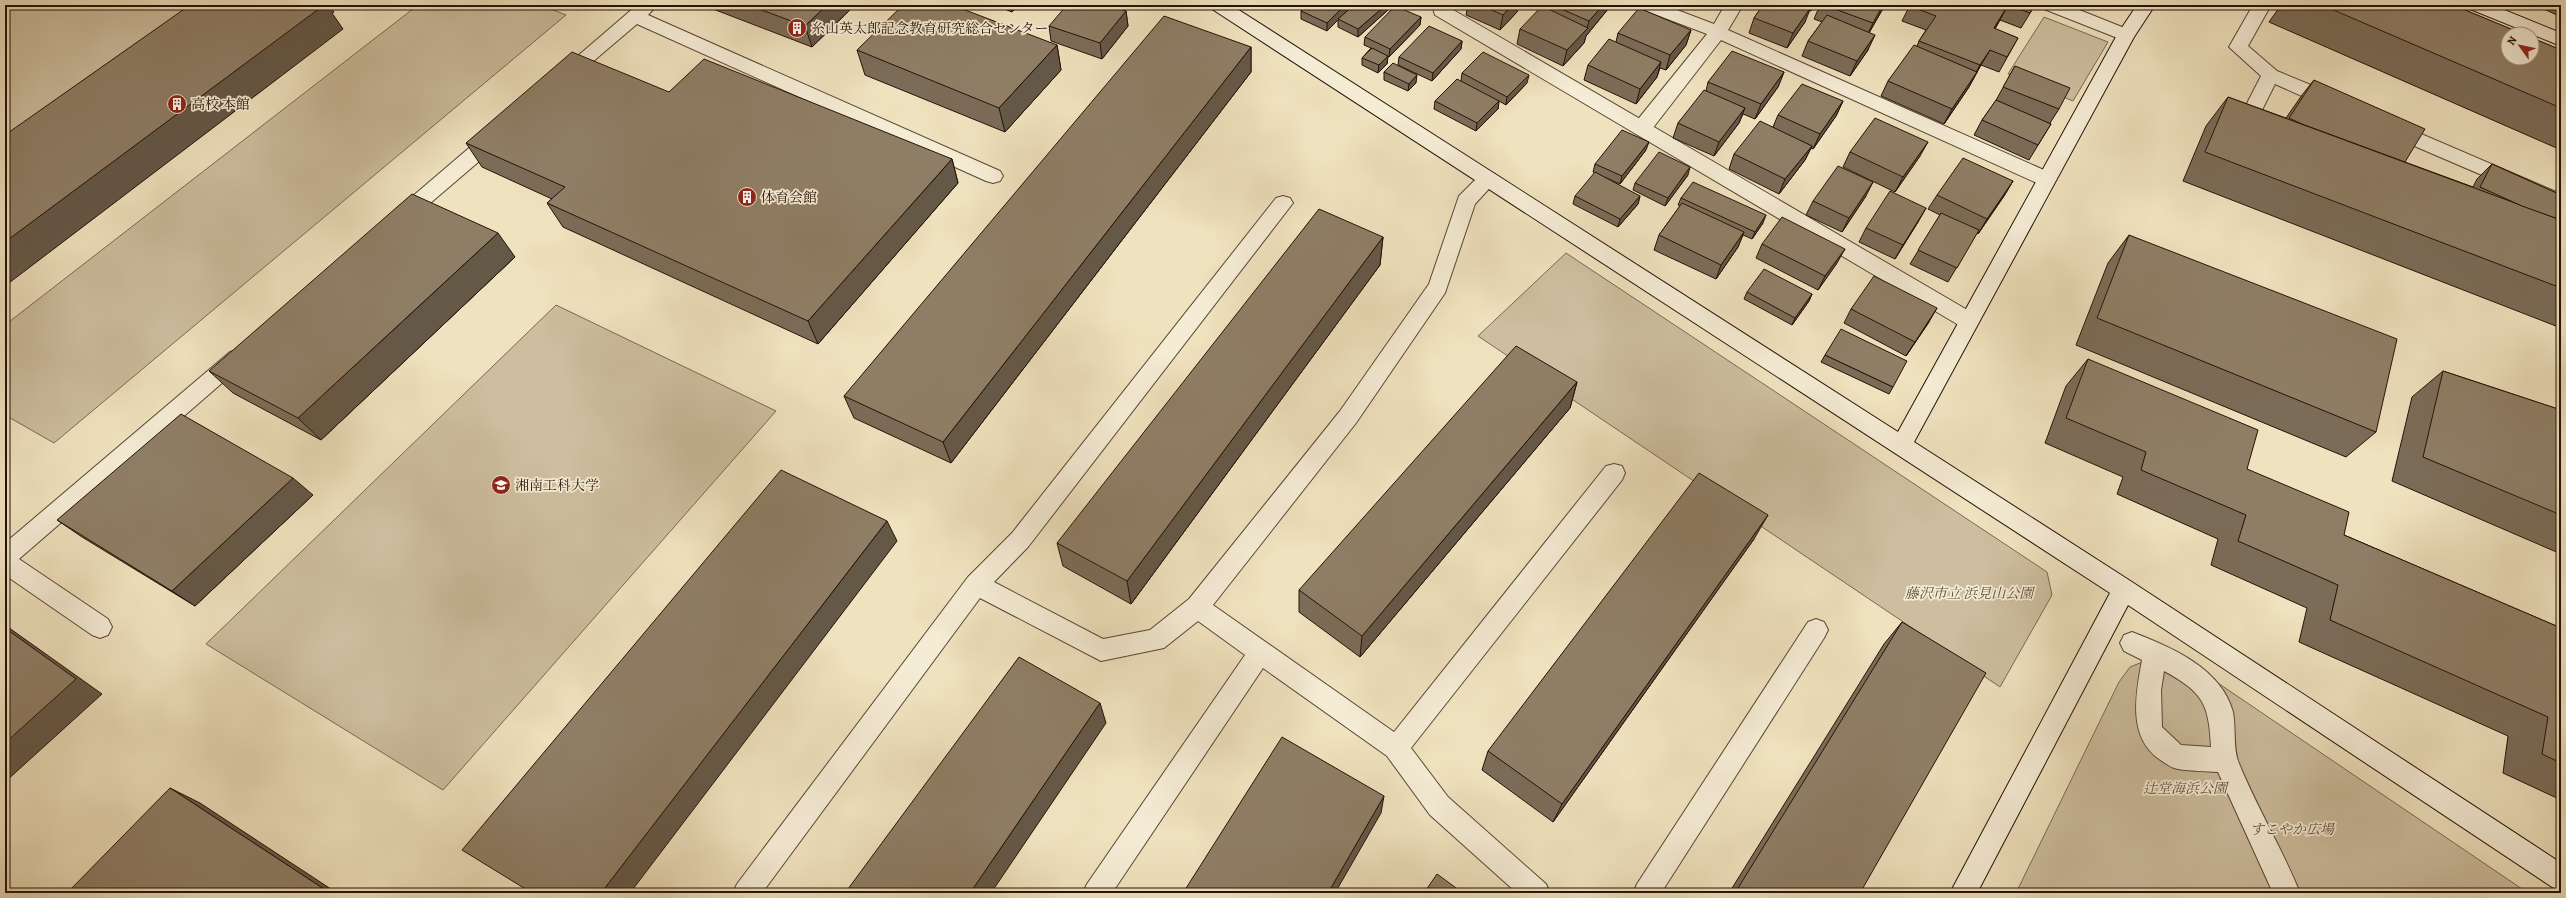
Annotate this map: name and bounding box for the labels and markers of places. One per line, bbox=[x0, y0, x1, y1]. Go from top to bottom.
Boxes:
building icon: 糸山英太郎記念教育研究総合センター bbox=[786, 17, 808, 39]
place label: 糸山英太郎記念教育研究総合センター bbox=[811, 19, 1048, 38]
building icon: 高校 本館 bbox=[166, 93, 188, 115]
place label: 高校 本館 bbox=[191, 95, 250, 114]
building icon: 体育会館 bbox=[736, 186, 758, 208]
place label: 体育会館 bbox=[761, 188, 817, 207]
school or university icon: 湘南工科大学 bbox=[490, 474, 512, 496]
place label: 湘南工科大学 bbox=[515, 476, 599, 495]

